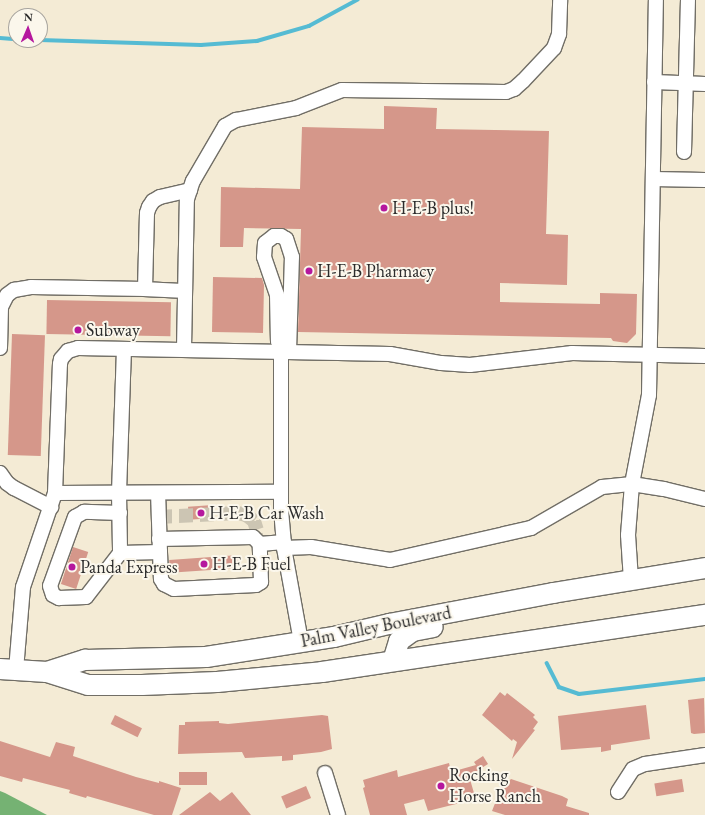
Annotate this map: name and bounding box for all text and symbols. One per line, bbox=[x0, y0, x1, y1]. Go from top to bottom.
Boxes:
north arrow bbox=[8, 8, 48, 48]
text: N bbox=[24, 10, 33, 24]
place label: H-E-B plus! bbox=[392, 197, 474, 219]
marker: H-E-B plus! bbox=[379, 203, 389, 213]
place label: H-E-B Pharmacy bbox=[317, 260, 434, 282]
marker: H-E-B Pharmacy bbox=[304, 266, 314, 276]
place label: Subway bbox=[86, 319, 140, 341]
marker: Subway bbox=[73, 325, 83, 335]
place label: H-E-B Car Wash bbox=[209, 502, 324, 524]
marker: H-E-B Car Wash bbox=[196, 508, 206, 518]
place label: H-E-B Fuel bbox=[212, 553, 291, 575]
place label: Panda Express bbox=[80, 556, 178, 578]
marker: H-E-B Fuel bbox=[199, 559, 209, 569]
marker: Panda Express bbox=[67, 562, 77, 572]
street label: Palm Valley Boulevard bbox=[299, 602, 453, 652]
place label: Rocking Horse Ranch bbox=[449, 765, 541, 808]
marker: Rocking Horse Ranch bbox=[436, 781, 446, 791]

